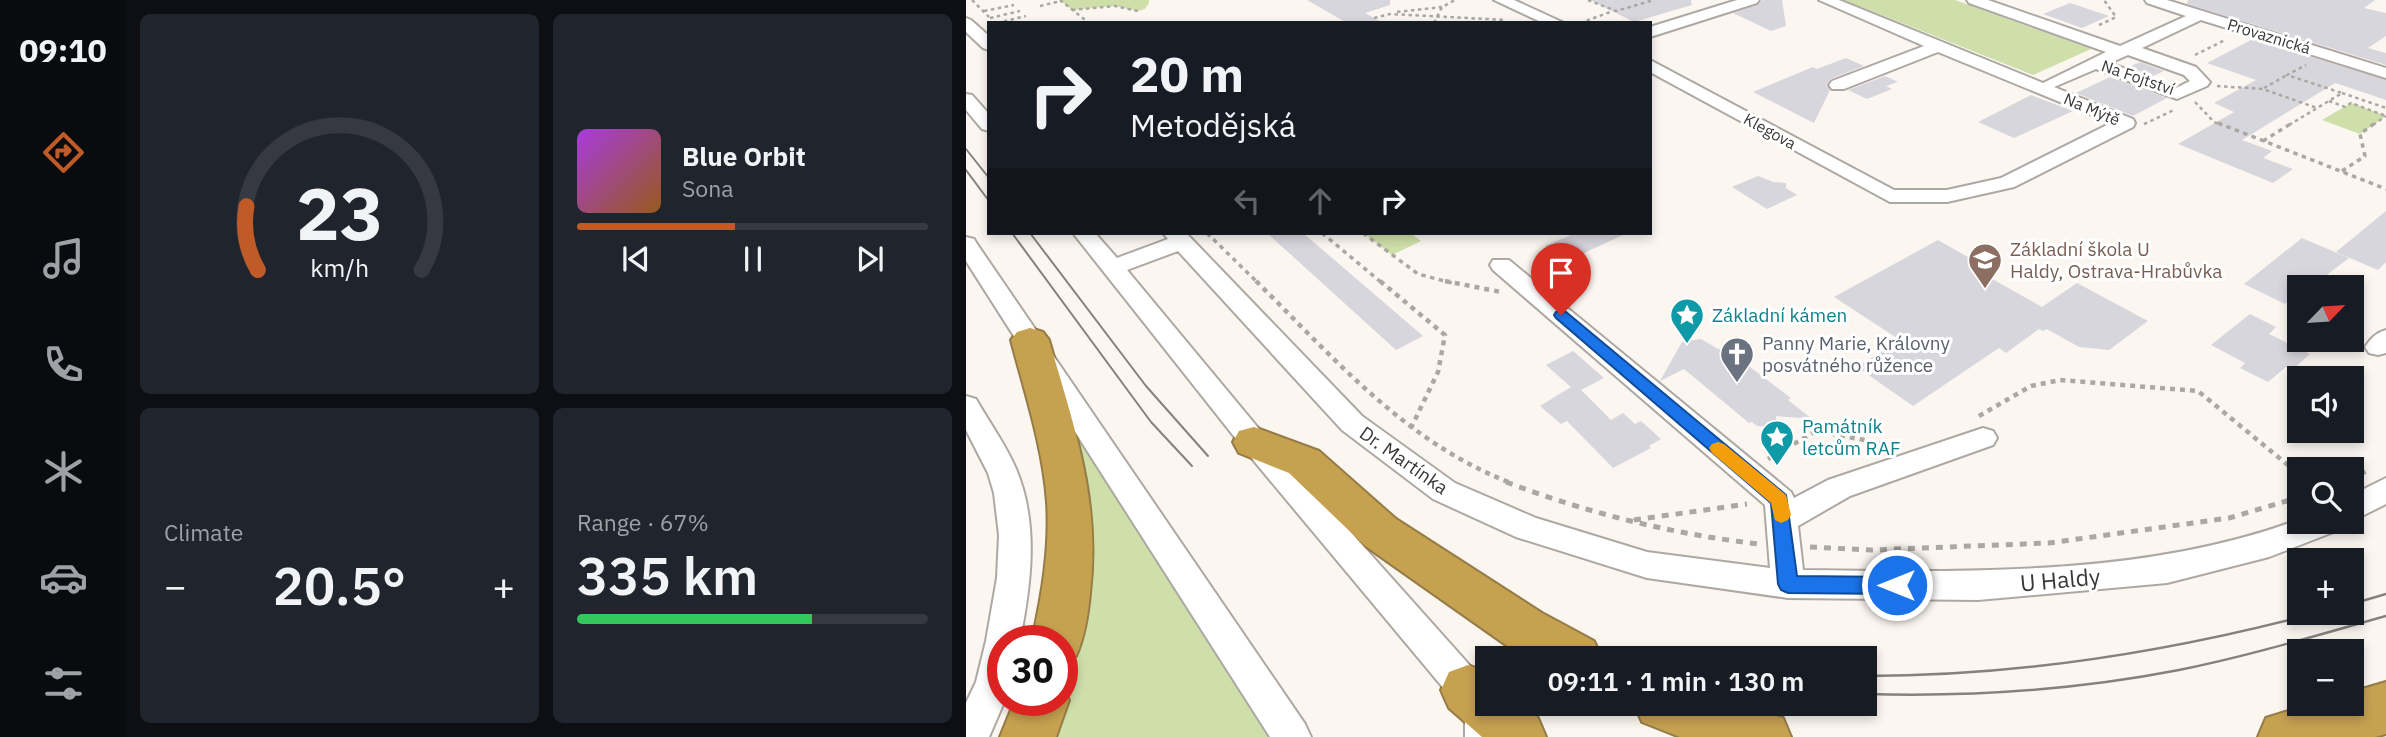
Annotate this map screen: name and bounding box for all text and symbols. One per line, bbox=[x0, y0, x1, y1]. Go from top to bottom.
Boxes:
street label: Provaznická bbox=[2225, 14, 2313, 58]
text: 09:10 bbox=[19, 29, 107, 71]
text: 20 m bbox=[1130, 42, 1244, 105]
icon: right bbox=[1015, 49, 1106, 140]
street label: Na Fojtství bbox=[2099, 55, 2177, 99]
street label: Na Mýtě bbox=[2061, 88, 2123, 130]
text: Metodějská bbox=[1130, 104, 1296, 146]
street label: Klegova bbox=[1740, 108, 1800, 154]
icon: directions bbox=[39, 128, 88, 177]
text: Blue Orbit bbox=[682, 139, 806, 173]
text: 23 bbox=[296, 165, 383, 260]
text: Sona bbox=[682, 173, 734, 203]
icon: left bbox=[1228, 182, 1266, 220]
icon: ahead bbox=[1301, 182, 1339, 220]
icon: right bbox=[1374, 182, 1412, 220]
icon: music bbox=[39, 234, 88, 283]
place label: Základní škola U Haldy, Ostrava-Hrabůvka bbox=[2010, 237, 2223, 283]
icon: previous bbox=[617, 240, 655, 278]
icon: pause bbox=[734, 240, 772, 278]
icon: next bbox=[851, 240, 889, 278]
school or university icon: Základní škola U Haldy, Ostrava-Hrabůvka bbox=[1966, 241, 2004, 290]
pin bbox=[1531, 243, 1591, 315]
text: km/h bbox=[310, 251, 369, 284]
icon: arrive bbox=[1542, 254, 1580, 292]
north arrow bbox=[2287, 275, 2364, 352]
map controls bbox=[2287, 275, 2364, 716]
place icon: Základní kámen bbox=[1668, 296, 1706, 345]
place label: Základní kámen bbox=[1712, 303, 1847, 327]
place label: Panny Marie, Královny posvátného růžence bbox=[1762, 331, 1950, 377]
church icon: Panny Marie, Královny posvátného růžence bbox=[1718, 335, 1756, 384]
icon: phone bbox=[39, 340, 88, 389]
button: sound bbox=[2287, 366, 2364, 443]
place label: Památník letcům RAF bbox=[1802, 414, 1901, 460]
place icon: Památník letcům RAF bbox=[1758, 418, 1796, 467]
street label: Dr. Martínka bbox=[1355, 421, 1453, 499]
icon: climate bbox=[39, 447, 88, 496]
button: search bbox=[2287, 457, 2364, 534]
text: Range · 67% bbox=[577, 507, 709, 537]
text: Climate bbox=[164, 517, 243, 547]
text: 335 km bbox=[577, 542, 758, 609]
position arrow bbox=[1860, 548, 1934, 622]
button: + bbox=[2287, 548, 2364, 625]
text: 20.5° bbox=[273, 552, 406, 619]
icon: car bbox=[39, 553, 88, 602]
street label: U Haldy bbox=[2019, 560, 2102, 597]
text: − bbox=[164, 561, 187, 610]
text: + bbox=[492, 561, 515, 610]
speed limit sign: 30 bbox=[987, 625, 1078, 716]
button: − bbox=[2287, 639, 2364, 716]
icon: filters bbox=[39, 659, 88, 708]
text: 09:11 · 1 min · 130 m bbox=[1548, 664, 1804, 698]

